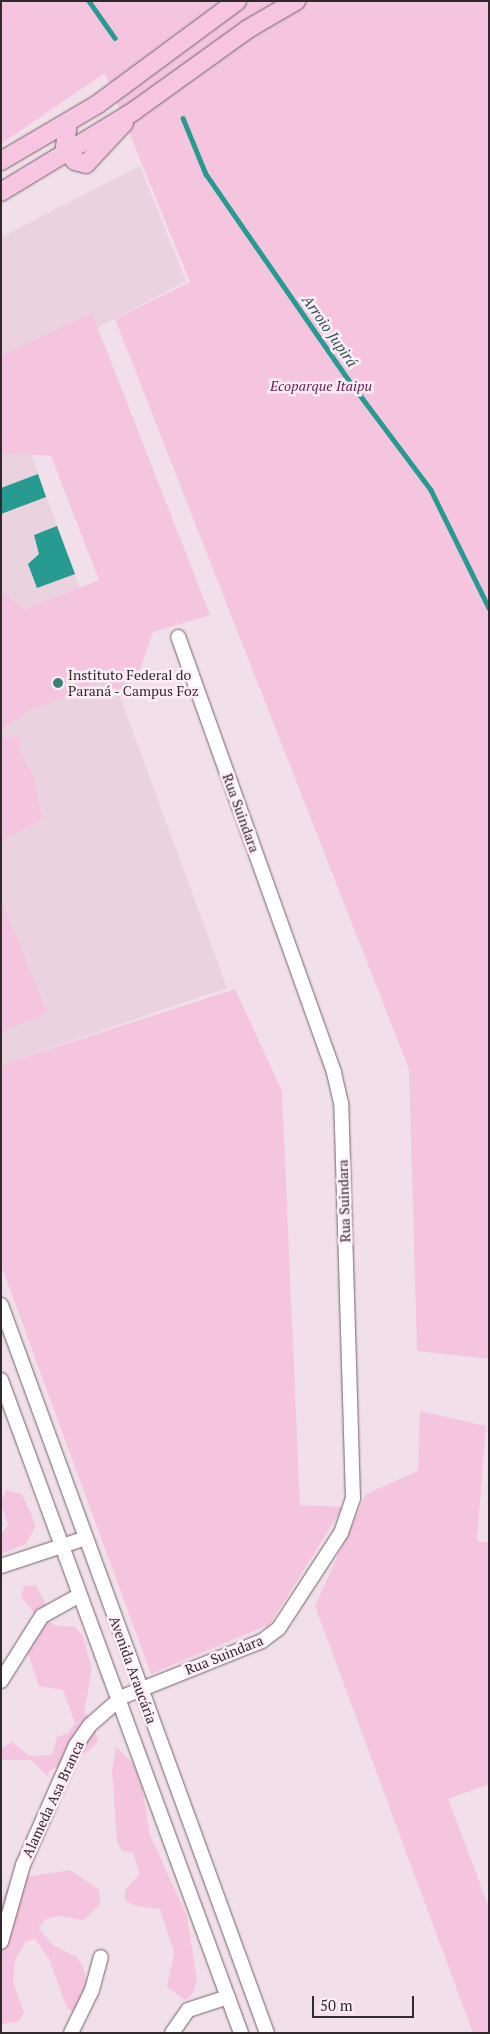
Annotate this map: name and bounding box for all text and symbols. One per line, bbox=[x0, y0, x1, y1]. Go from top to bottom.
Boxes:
water label: Arroio Jupirá bbox=[299, 292, 361, 370]
park label: Ecoparque Itaipu bbox=[270, 378, 372, 394]
place label: Instituto Federal do Paraná - Campus Foz bbox=[68, 667, 200, 700]
marker: Instituto Federal do Paraná - Campus Foz bbox=[52, 677, 64, 689]
street label: Rua Suindara bbox=[219, 771, 263, 855]
street label: Rua Suindara bbox=[334, 1159, 354, 1243]
street label: Avenida Araucária bbox=[106, 1614, 160, 1726]
street label: Rua Suindara bbox=[182, 1632, 266, 1678]
street label: Alameda Asa Branca bbox=[18, 1738, 88, 1860]
scale bar bbox=[315, 1986, 418, 2018]
text: 50 m bbox=[320, 1995, 353, 2015]

